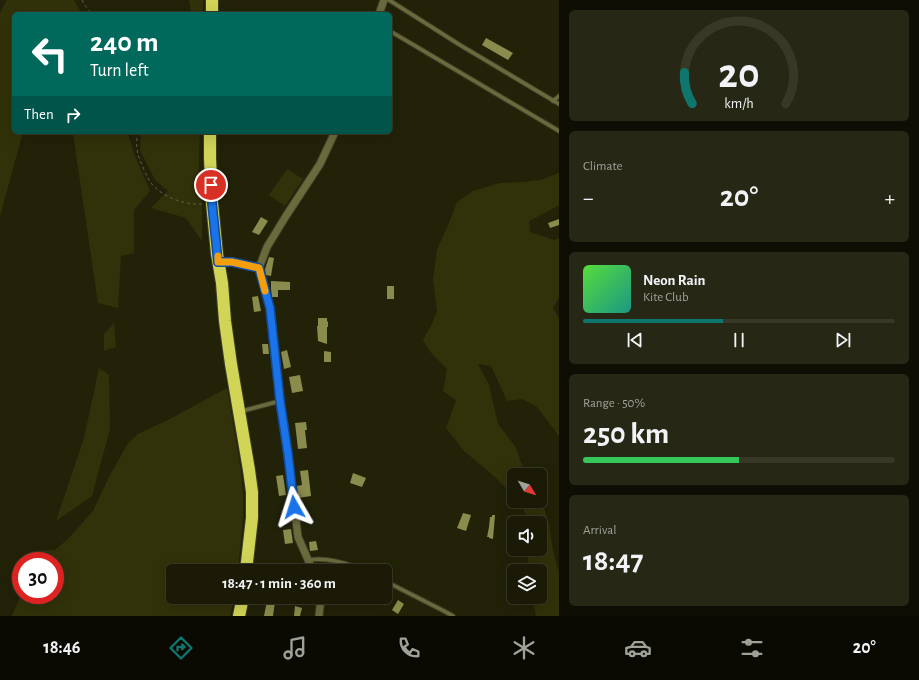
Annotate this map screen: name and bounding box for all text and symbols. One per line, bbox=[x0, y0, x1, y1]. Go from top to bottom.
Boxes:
icon: left bbox=[24, 28, 76, 80]
text: 240 m bbox=[90, 29, 159, 57]
text: 20 bbox=[718, 53, 760, 94]
text: Turn left bbox=[90, 62, 149, 80]
text: km/h bbox=[724, 96, 754, 110]
icon: right bbox=[62, 104, 84, 126]
text: Then bbox=[24, 107, 54, 122]
text: Climate bbox=[583, 160, 622, 173]
pin bbox=[194, 168, 228, 202]
icon: arrive bbox=[200, 174, 222, 196]
text: 20° bbox=[720, 182, 758, 212]
text: − bbox=[583, 187, 594, 209]
text: + bbox=[884, 187, 895, 209]
text: Neon Rain bbox=[643, 273, 705, 288]
text: Kite Club bbox=[643, 291, 689, 304]
icon: previous bbox=[624, 329, 646, 351]
icon: pause bbox=[728, 329, 750, 351]
icon: next bbox=[832, 329, 854, 351]
text: Range · 50% bbox=[583, 397, 645, 410]
text: 250 km bbox=[583, 419, 669, 449]
north arrow bbox=[507, 468, 547, 508]
map controls bbox=[507, 468, 547, 604]
position arrow bbox=[273, 486, 315, 528]
button: sound bbox=[507, 516, 547, 556]
text: Arrival bbox=[583, 524, 616, 537]
text: 18:47 bbox=[583, 546, 644, 576]
speed limit sign: 30 bbox=[12, 552, 64, 604]
button: layers bbox=[507, 564, 547, 604]
text: 18:47 · 1 min · 360 m bbox=[222, 576, 336, 591]
icon: directions bbox=[167, 634, 195, 662]
icon: music bbox=[281, 634, 309, 662]
icon: phone bbox=[395, 634, 423, 662]
icon: climate bbox=[510, 634, 538, 662]
icon: car bbox=[624, 634, 652, 662]
icon: filters bbox=[738, 634, 766, 662]
text: 18:46 bbox=[43, 639, 80, 657]
text: 20° bbox=[853, 639, 876, 657]

